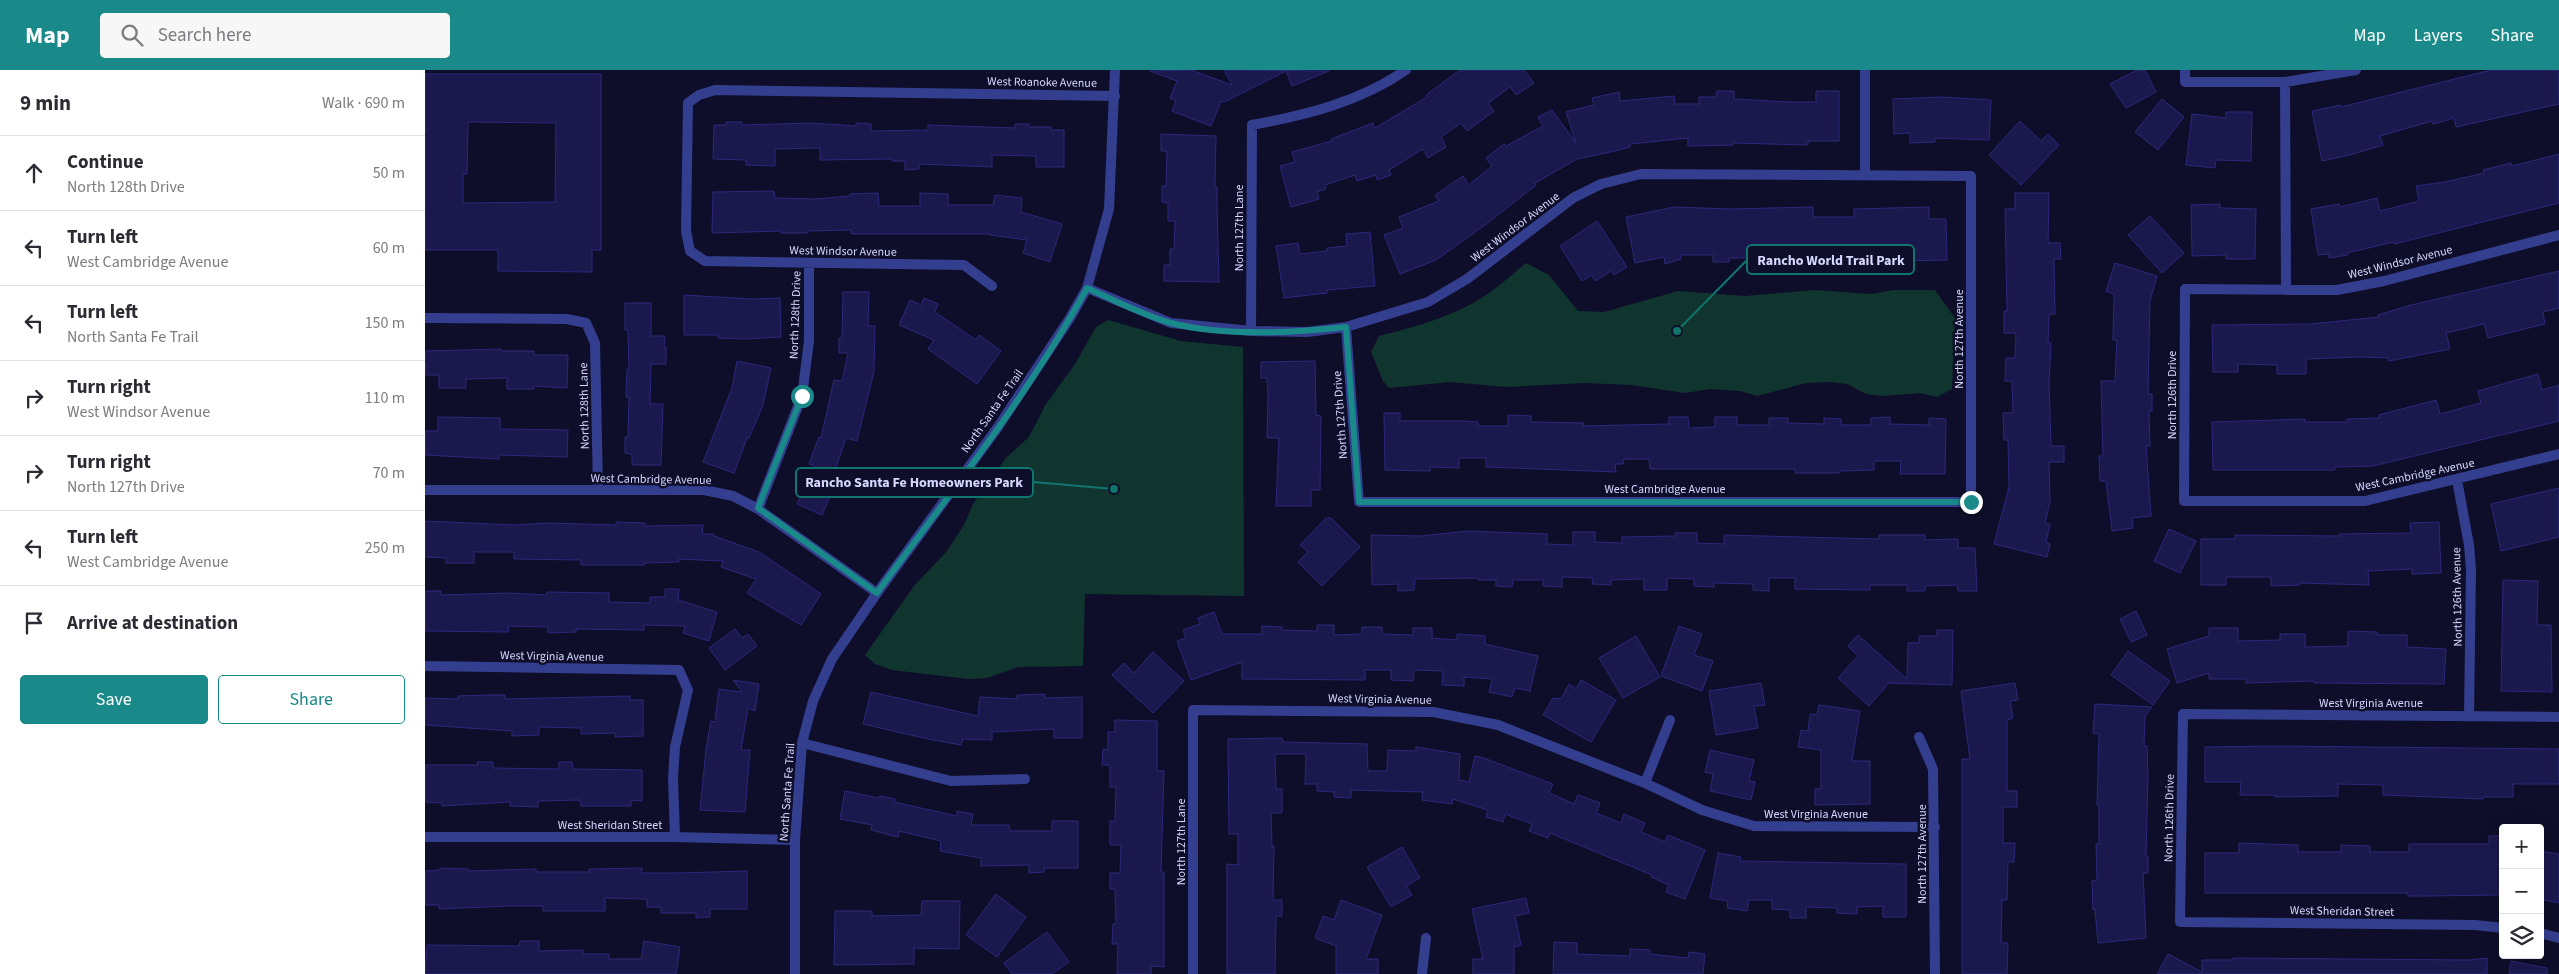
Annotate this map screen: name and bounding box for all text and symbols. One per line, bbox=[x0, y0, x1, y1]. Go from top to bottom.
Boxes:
search box bbox=[100, 13, 450, 58]
text: Map bbox=[25, 18, 70, 53]
icon: search bbox=[118, 21, 146, 49]
text: Search here bbox=[158, 22, 251, 49]
text: Map bbox=[2354, 23, 2386, 48]
text: Layers bbox=[2414, 23, 2463, 48]
text: Share bbox=[2491, 23, 2534, 48]
street label: West Roanoke Avenue bbox=[987, 73, 1097, 92]
text: 9 min bbox=[20, 88, 71, 118]
text: Walk · 690 m bbox=[322, 92, 405, 114]
text: Continue bbox=[67, 149, 144, 176]
icon: ahead bbox=[20, 159, 48, 187]
text: 50 m bbox=[373, 162, 405, 184]
text: North 128th Drive bbox=[67, 176, 185, 198]
street label: North 127th Lane bbox=[1231, 185, 1248, 271]
street label: West Windsor Avenue bbox=[1467, 188, 1563, 266]
text: Turn left bbox=[67, 224, 138, 251]
icon: left bbox=[20, 234, 48, 262]
text: 60 m bbox=[373, 237, 405, 259]
street label: West Windsor Avenue bbox=[2346, 241, 2454, 284]
street label: West Windsor Avenue bbox=[789, 242, 897, 261]
callout: Rancho World Trail Park bbox=[1747, 245, 1914, 274]
text: West Cambridge Avenue bbox=[67, 251, 228, 273]
text: Rancho World Trail Park bbox=[1757, 251, 1905, 271]
street label: North 128th Drive bbox=[785, 271, 806, 359]
street label: North 127th Avenue bbox=[1951, 289, 1968, 389]
text: Turn left bbox=[67, 299, 138, 326]
icon: left bbox=[20, 309, 48, 337]
text: 150 m bbox=[365, 312, 405, 334]
text: North Santa Fe Trail bbox=[67, 326, 199, 348]
street label: North 126th Drive bbox=[2164, 351, 2181, 439]
street label: North 128th Lane bbox=[575, 362, 594, 449]
street label: North Santa Fe Trail bbox=[957, 366, 1028, 457]
street label: North 127th Drive bbox=[1329, 370, 1352, 460]
text: Turn right bbox=[67, 374, 151, 401]
icon: right bbox=[20, 384, 48, 412]
route start bbox=[791, 385, 814, 408]
text: 110 m bbox=[365, 387, 405, 409]
text: West Windsor Avenue bbox=[67, 401, 210, 423]
text: Turn right bbox=[67, 449, 151, 476]
street label: West Cambridge Avenue bbox=[2354, 455, 2476, 496]
icon: right bbox=[20, 459, 48, 487]
text: 70 m bbox=[373, 462, 405, 484]
callout: Rancho Santa Fe Homeowners Park bbox=[796, 468, 1033, 497]
street label: West Cambridge Avenue bbox=[590, 470, 712, 489]
text: Rancho Santa Fe Homeowners Park bbox=[805, 473, 1023, 493]
text: North 127th Drive bbox=[67, 476, 185, 498]
street label: West Cambridge Avenue bbox=[1604, 481, 1726, 498]
route end bbox=[1960, 491, 1983, 514]
text: Turn left bbox=[67, 524, 138, 551]
icon: left bbox=[20, 534, 48, 562]
text: 250 m bbox=[365, 537, 405, 559]
street label: North 126th Avenue bbox=[2448, 547, 2467, 647]
text: West Cambridge Avenue bbox=[67, 551, 228, 573]
icon: arrive bbox=[20, 609, 48, 637]
text: Arrive at destination bbox=[67, 610, 238, 637]
street label: West Virginia Avenue bbox=[500, 647, 604, 666]
button: Save bbox=[20, 675, 208, 724]
button: Share bbox=[218, 675, 405, 724]
street label: West Virginia Avenue bbox=[1328, 690, 1432, 709]
street label: West Virginia Avenue bbox=[2319, 695, 2423, 712]
street label: North Santa Fe Trail bbox=[776, 742, 799, 842]
street label: North 126th Drive bbox=[2160, 774, 2179, 862]
street label: North 127th Lane bbox=[1173, 799, 1190, 885]
street label: North 127th Avenue bbox=[1914, 804, 1931, 904]
street label: West Virginia Avenue bbox=[1764, 806, 1868, 823]
street label: West Sheridan Street bbox=[558, 817, 662, 834]
map controls bbox=[2499, 824, 2544, 959]
button: + bbox=[2499, 824, 2544, 869]
button: − bbox=[2499, 869, 2544, 914]
street label: West Sheridan Street bbox=[2290, 902, 2394, 921]
button: layers bbox=[2499, 914, 2544, 959]

